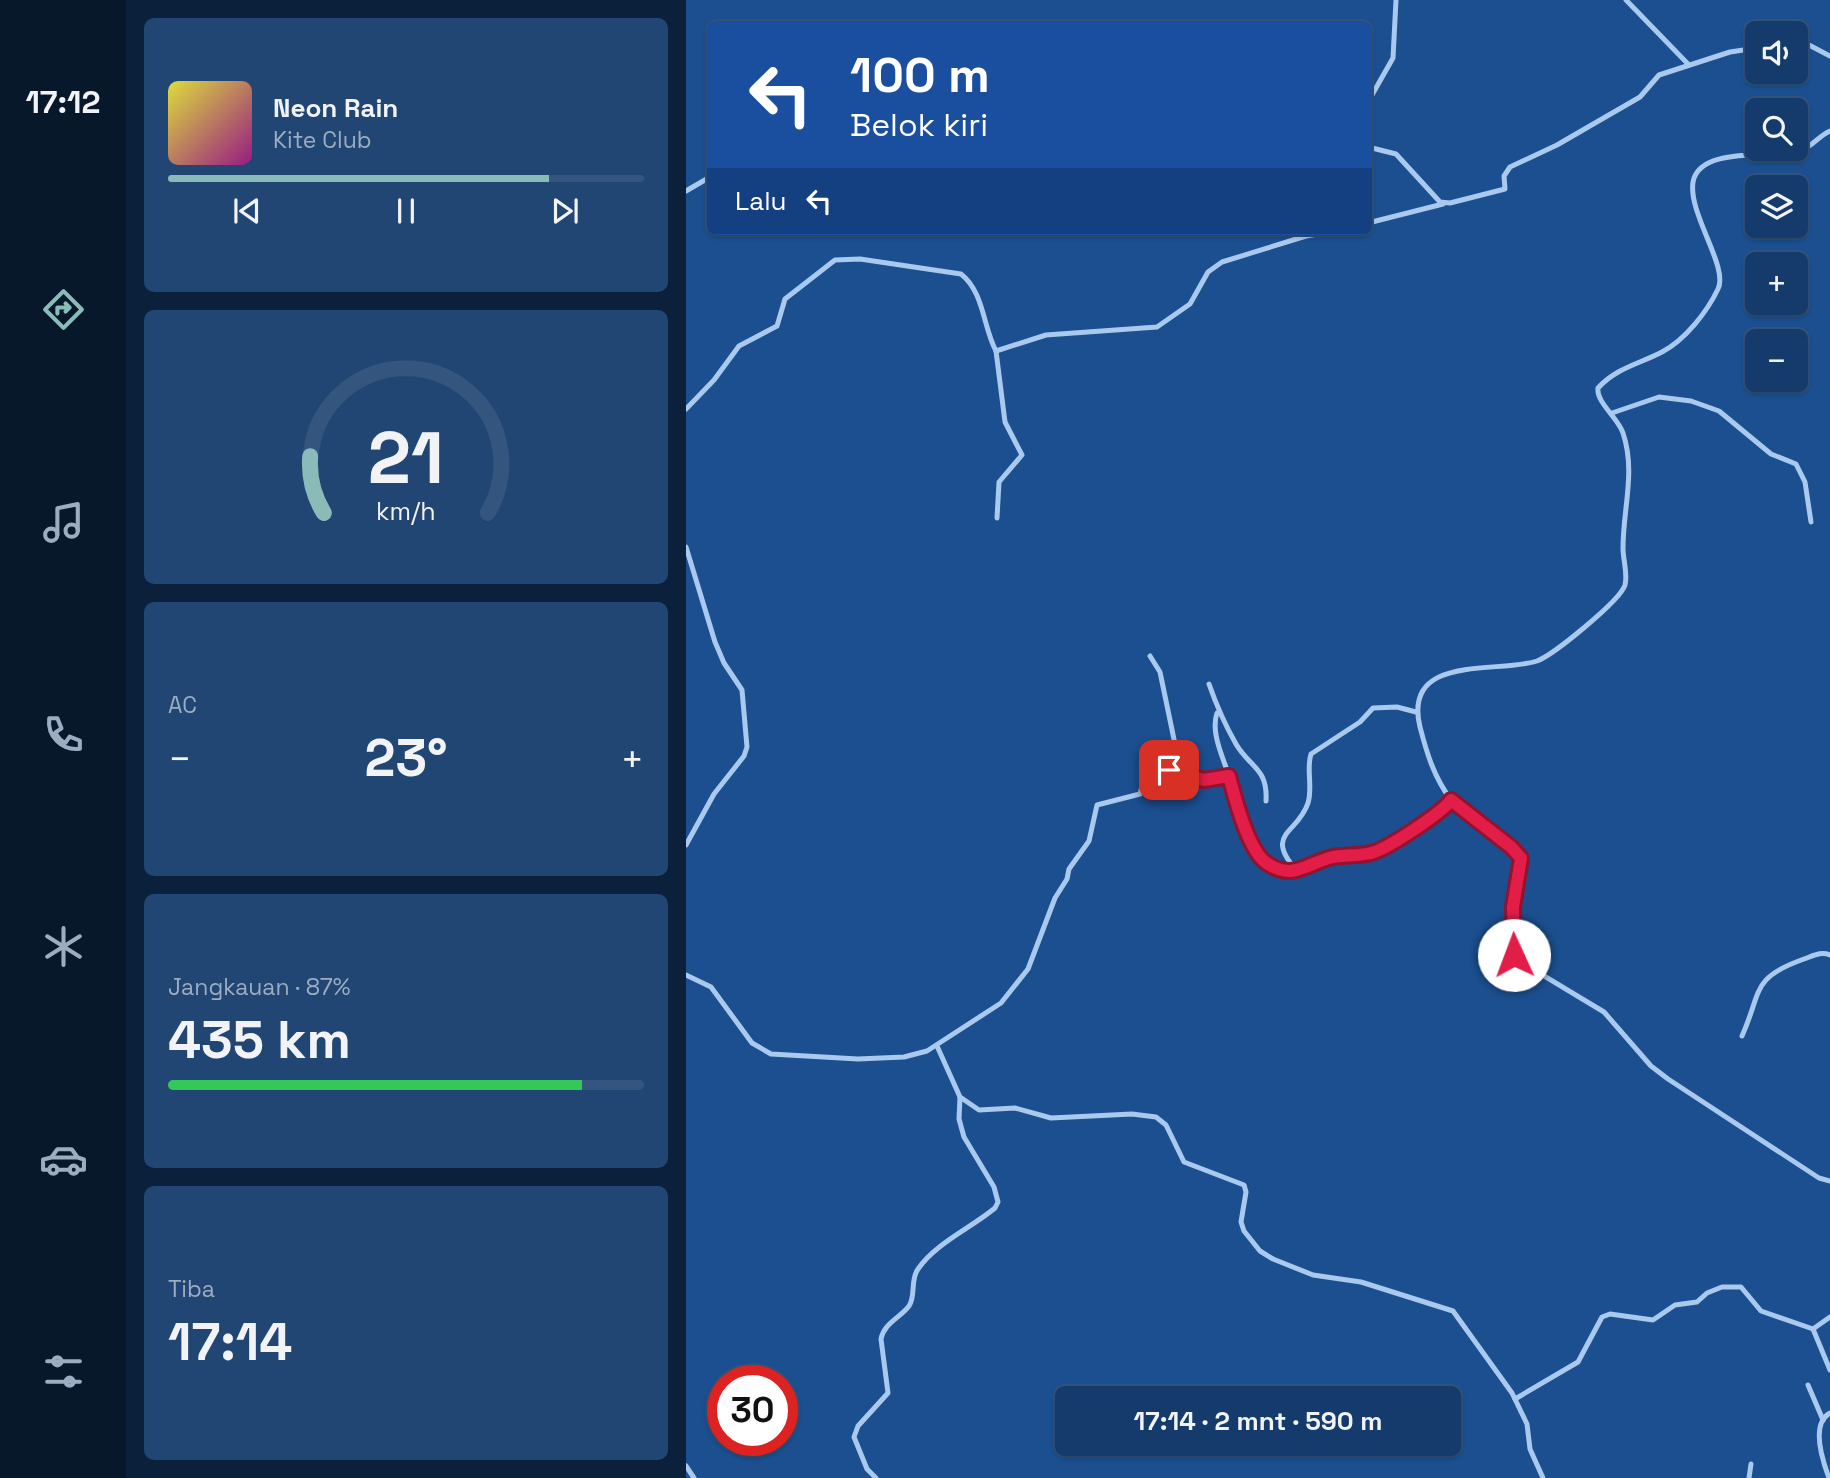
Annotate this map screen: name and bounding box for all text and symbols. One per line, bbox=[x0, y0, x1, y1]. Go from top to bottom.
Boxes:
map controls bbox=[1745, 21, 1808, 392]
button: sound bbox=[1745, 21, 1808, 84]
text: 100 m bbox=[850, 44, 990, 106]
icon: left bbox=[735, 49, 826, 140]
text: 17:12 bbox=[25, 82, 101, 122]
text: Neon Rain bbox=[273, 91, 398, 125]
button: search bbox=[1745, 98, 1808, 161]
text: Belok kiri bbox=[850, 105, 988, 145]
text: Kite Club bbox=[273, 125, 372, 155]
button: layers bbox=[1745, 175, 1808, 238]
icon: left bbox=[800, 182, 838, 220]
text: Lalu bbox=[735, 184, 786, 218]
icon: previous bbox=[228, 192, 266, 230]
icon: pause bbox=[387, 192, 425, 230]
icon: next bbox=[546, 192, 584, 230]
button: + bbox=[1745, 252, 1808, 315]
icon: directions bbox=[39, 285, 88, 334]
button: − bbox=[1745, 329, 1808, 392]
text: 21 bbox=[368, 411, 444, 504]
text: km/h bbox=[376, 495, 436, 527]
icon: music bbox=[39, 498, 88, 547]
text: AC bbox=[168, 690, 197, 720]
icon: phone bbox=[39, 710, 88, 759]
text: 23° bbox=[365, 725, 448, 791]
text: − bbox=[168, 735, 192, 783]
text: + bbox=[620, 735, 644, 783]
pin bbox=[1139, 740, 1199, 800]
icon: arrive bbox=[1150, 751, 1188, 789]
position arrow bbox=[1477, 918, 1551, 992]
icon: climate bbox=[39, 922, 88, 971]
text: Jangkauan · 87% bbox=[168, 972, 351, 1002]
text: 435 km bbox=[168, 1007, 351, 1073]
icon: car bbox=[39, 1135, 88, 1184]
text: Tiba bbox=[168, 1274, 215, 1304]
text: 17:14 bbox=[168, 1309, 292, 1375]
icon: filters bbox=[39, 1347, 88, 1396]
speed limit sign: 30 bbox=[707, 1365, 798, 1456]
text: 17:14 · 2 mnt · 590 m bbox=[1133, 1404, 1383, 1438]

